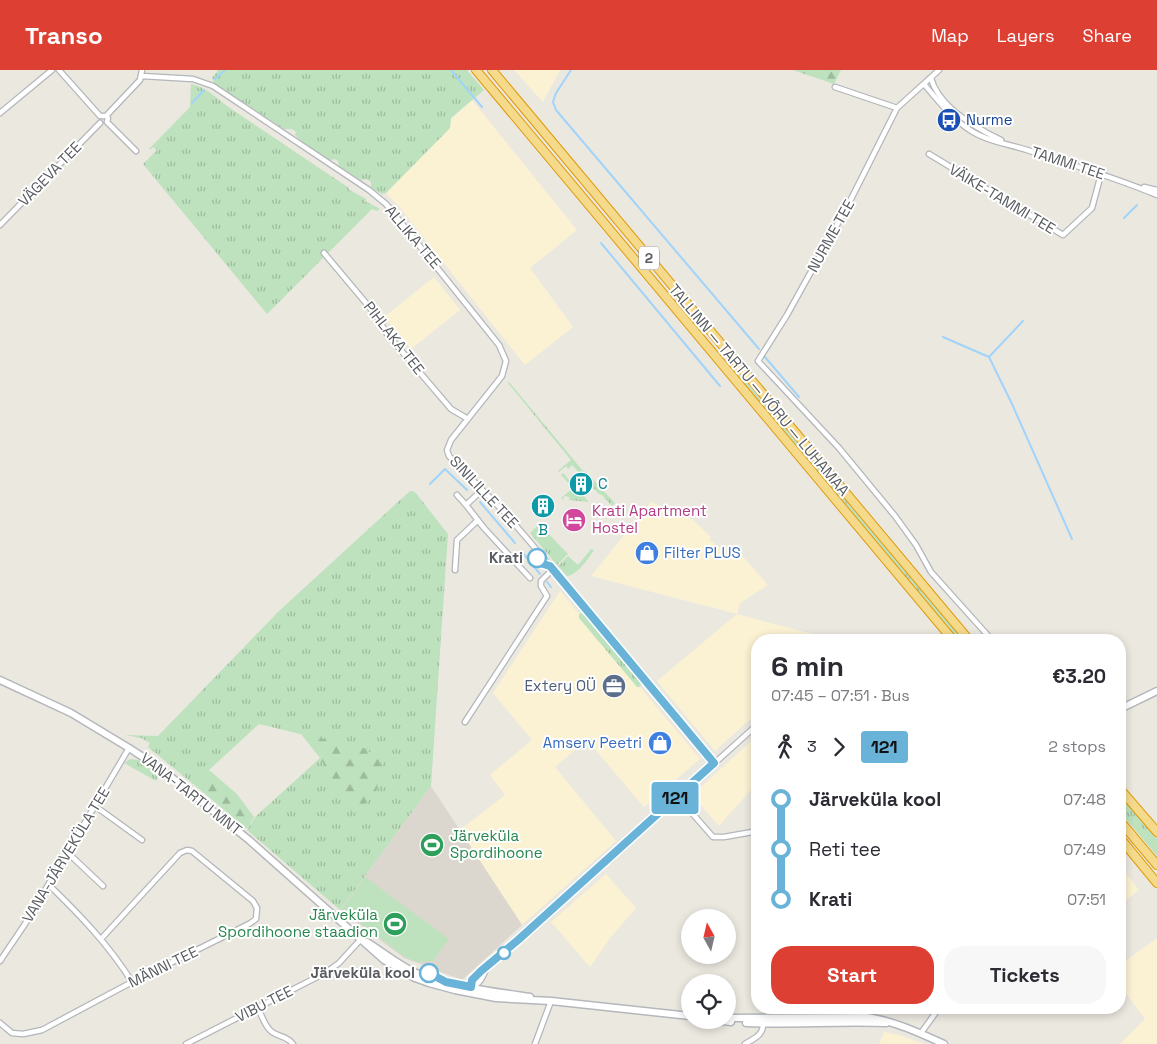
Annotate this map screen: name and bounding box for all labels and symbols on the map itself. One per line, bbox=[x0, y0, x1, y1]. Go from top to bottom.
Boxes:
bus stop icon: Nurme bbox=[936, 107, 962, 133]
place label: Nurme bbox=[966, 110, 1013, 129]
street label: VÄGEVA TEE bbox=[14, 137, 85, 210]
street label: TAMMI TEE bbox=[1029, 142, 1107, 183]
street label: VÄIKE-TAMMI TEE bbox=[946, 159, 1059, 238]
street label: NURME TEE bbox=[803, 196, 858, 275]
street label: ALLIKA TEE bbox=[381, 201, 445, 272]
road number: 2 bbox=[639, 247, 659, 270]
street label: TALLINN — TARTU — VÕRU — LUHAMAA bbox=[665, 280, 854, 500]
street label: PIHLAKA TEE bbox=[360, 297, 429, 378]
street label: SINILILLE TEE bbox=[446, 451, 523, 532]
building icon: C bbox=[568, 471, 594, 497]
place label: C bbox=[598, 474, 608, 493]
building icon: B bbox=[530, 493, 556, 519]
place label: Krati Apartment Hostel bbox=[592, 501, 707, 537]
hotel icon: Krati Apartment Hostel bbox=[561, 507, 587, 533]
place label: B bbox=[538, 520, 548, 539]
shop icon: Filter PLUS bbox=[634, 540, 660, 566]
place label: Filter PLUS bbox=[664, 543, 741, 562]
place label: Krati bbox=[489, 548, 523, 567]
marker: Krati bbox=[527, 548, 547, 568]
office icon: Extery OÜ bbox=[601, 673, 627, 699]
place label: Extery OÜ bbox=[524, 676, 596, 695]
shop icon: Amserv Peetri bbox=[647, 730, 673, 756]
place label: Amserv Peetri bbox=[543, 733, 642, 752]
street label: VANA-TARTU MNT bbox=[137, 748, 246, 839]
line badge: 121 bbox=[646, 782, 704, 814]
street label: VANA-JÄRVEKÜLA TEE bbox=[18, 784, 114, 926]
place label: Järveküla Spordihoone bbox=[450, 826, 543, 862]
sports icon: Järveküla Spordihoone bbox=[419, 832, 445, 858]
place label: Järveküla Spordihoone staadion bbox=[218, 905, 378, 941]
north arrow bbox=[681, 909, 736, 964]
sports icon: Järveküla Spordihoone staadion bbox=[382, 911, 408, 937]
street label: MÄNNI TEE bbox=[125, 942, 201, 992]
unlabelled marker bbox=[497, 946, 511, 960]
place label: Järveküla kool bbox=[311, 963, 415, 982]
marker: Järveküla kool bbox=[419, 963, 439, 983]
street label: VIBU TEE bbox=[232, 981, 296, 1026]

